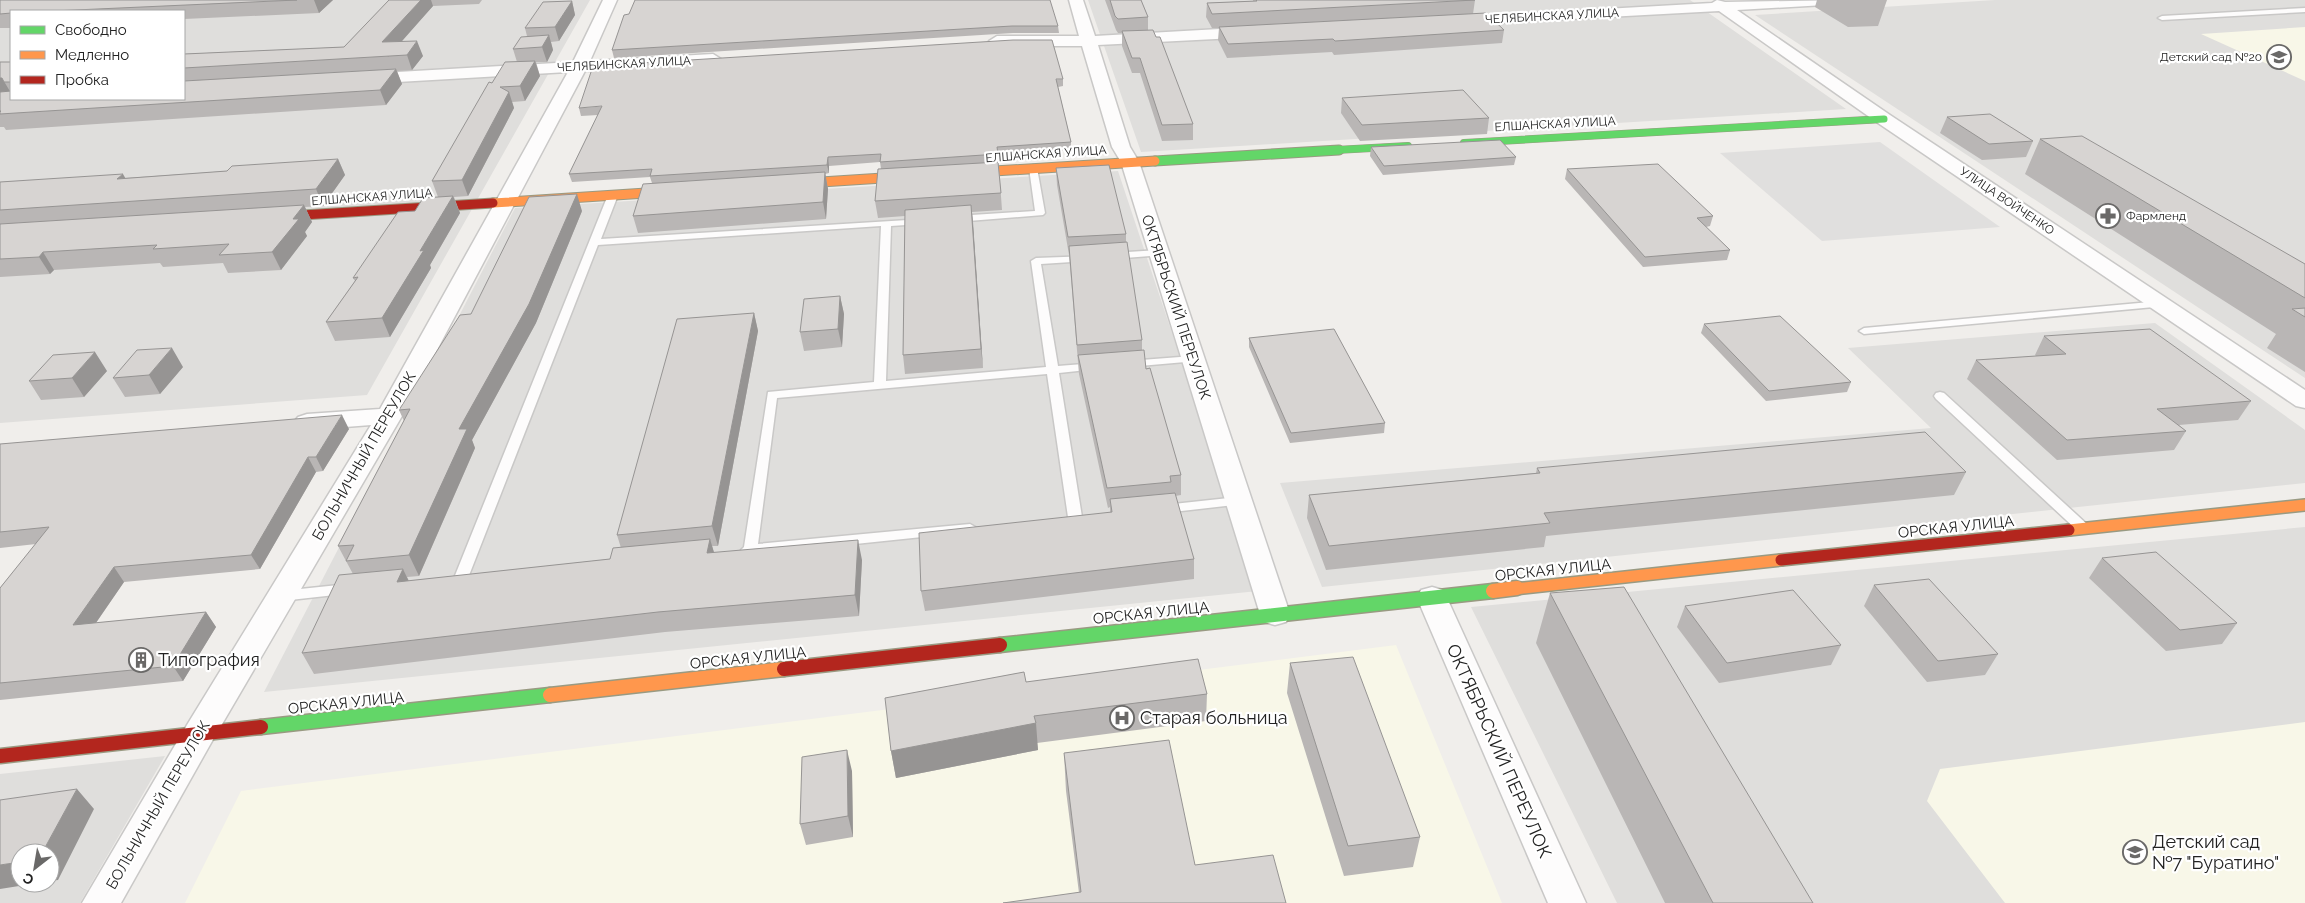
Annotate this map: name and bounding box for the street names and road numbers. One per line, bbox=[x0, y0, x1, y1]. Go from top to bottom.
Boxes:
street label: ЧЕЛЯБИНСКАЯ УЛИЦА bbox=[1485, 6, 1619, 26]
street label: ЧЕЛЯБИНСКАЯ УЛИЦА bbox=[557, 54, 691, 74]
street label: ЕЛШАНСКАЯ УЛИЦА bbox=[1494, 114, 1616, 134]
street label: ЕЛШАНСКАЯ УЛИЦА bbox=[985, 143, 1107, 165]
street label: УЛИЦА ВОЙЧЕНКО bbox=[1957, 164, 2057, 238]
street label: ЕЛШАНСКАЯ УЛИЦА bbox=[311, 186, 433, 208]
street label: ОКТЯБРЬСКИЙ ПЕРЕУЛОК bbox=[1138, 212, 1215, 402]
street label: БОЛЬНИЧНЫЙ ПЕРЕУЛОК bbox=[308, 368, 420, 543]
street label: ОРСКАЯ УЛИЦА bbox=[1897, 512, 2015, 542]
street label: ОРСКАЯ УЛИЦА bbox=[1494, 555, 1612, 585]
street label: ОРСКАЯ УЛИЦА bbox=[1092, 598, 1210, 628]
street label: ОКТЯБРЬСКИЙ ПЕРЕУЛОК bbox=[1443, 641, 1556, 861]
street label: ОРСКАЯ УЛИЦА bbox=[689, 643, 807, 673]
street label: ОРСКАЯ УЛИЦА bbox=[287, 688, 405, 718]
street label: БОЛЬНИЧНЫЙ ПЕРЕУЛОК bbox=[102, 717, 214, 892]

